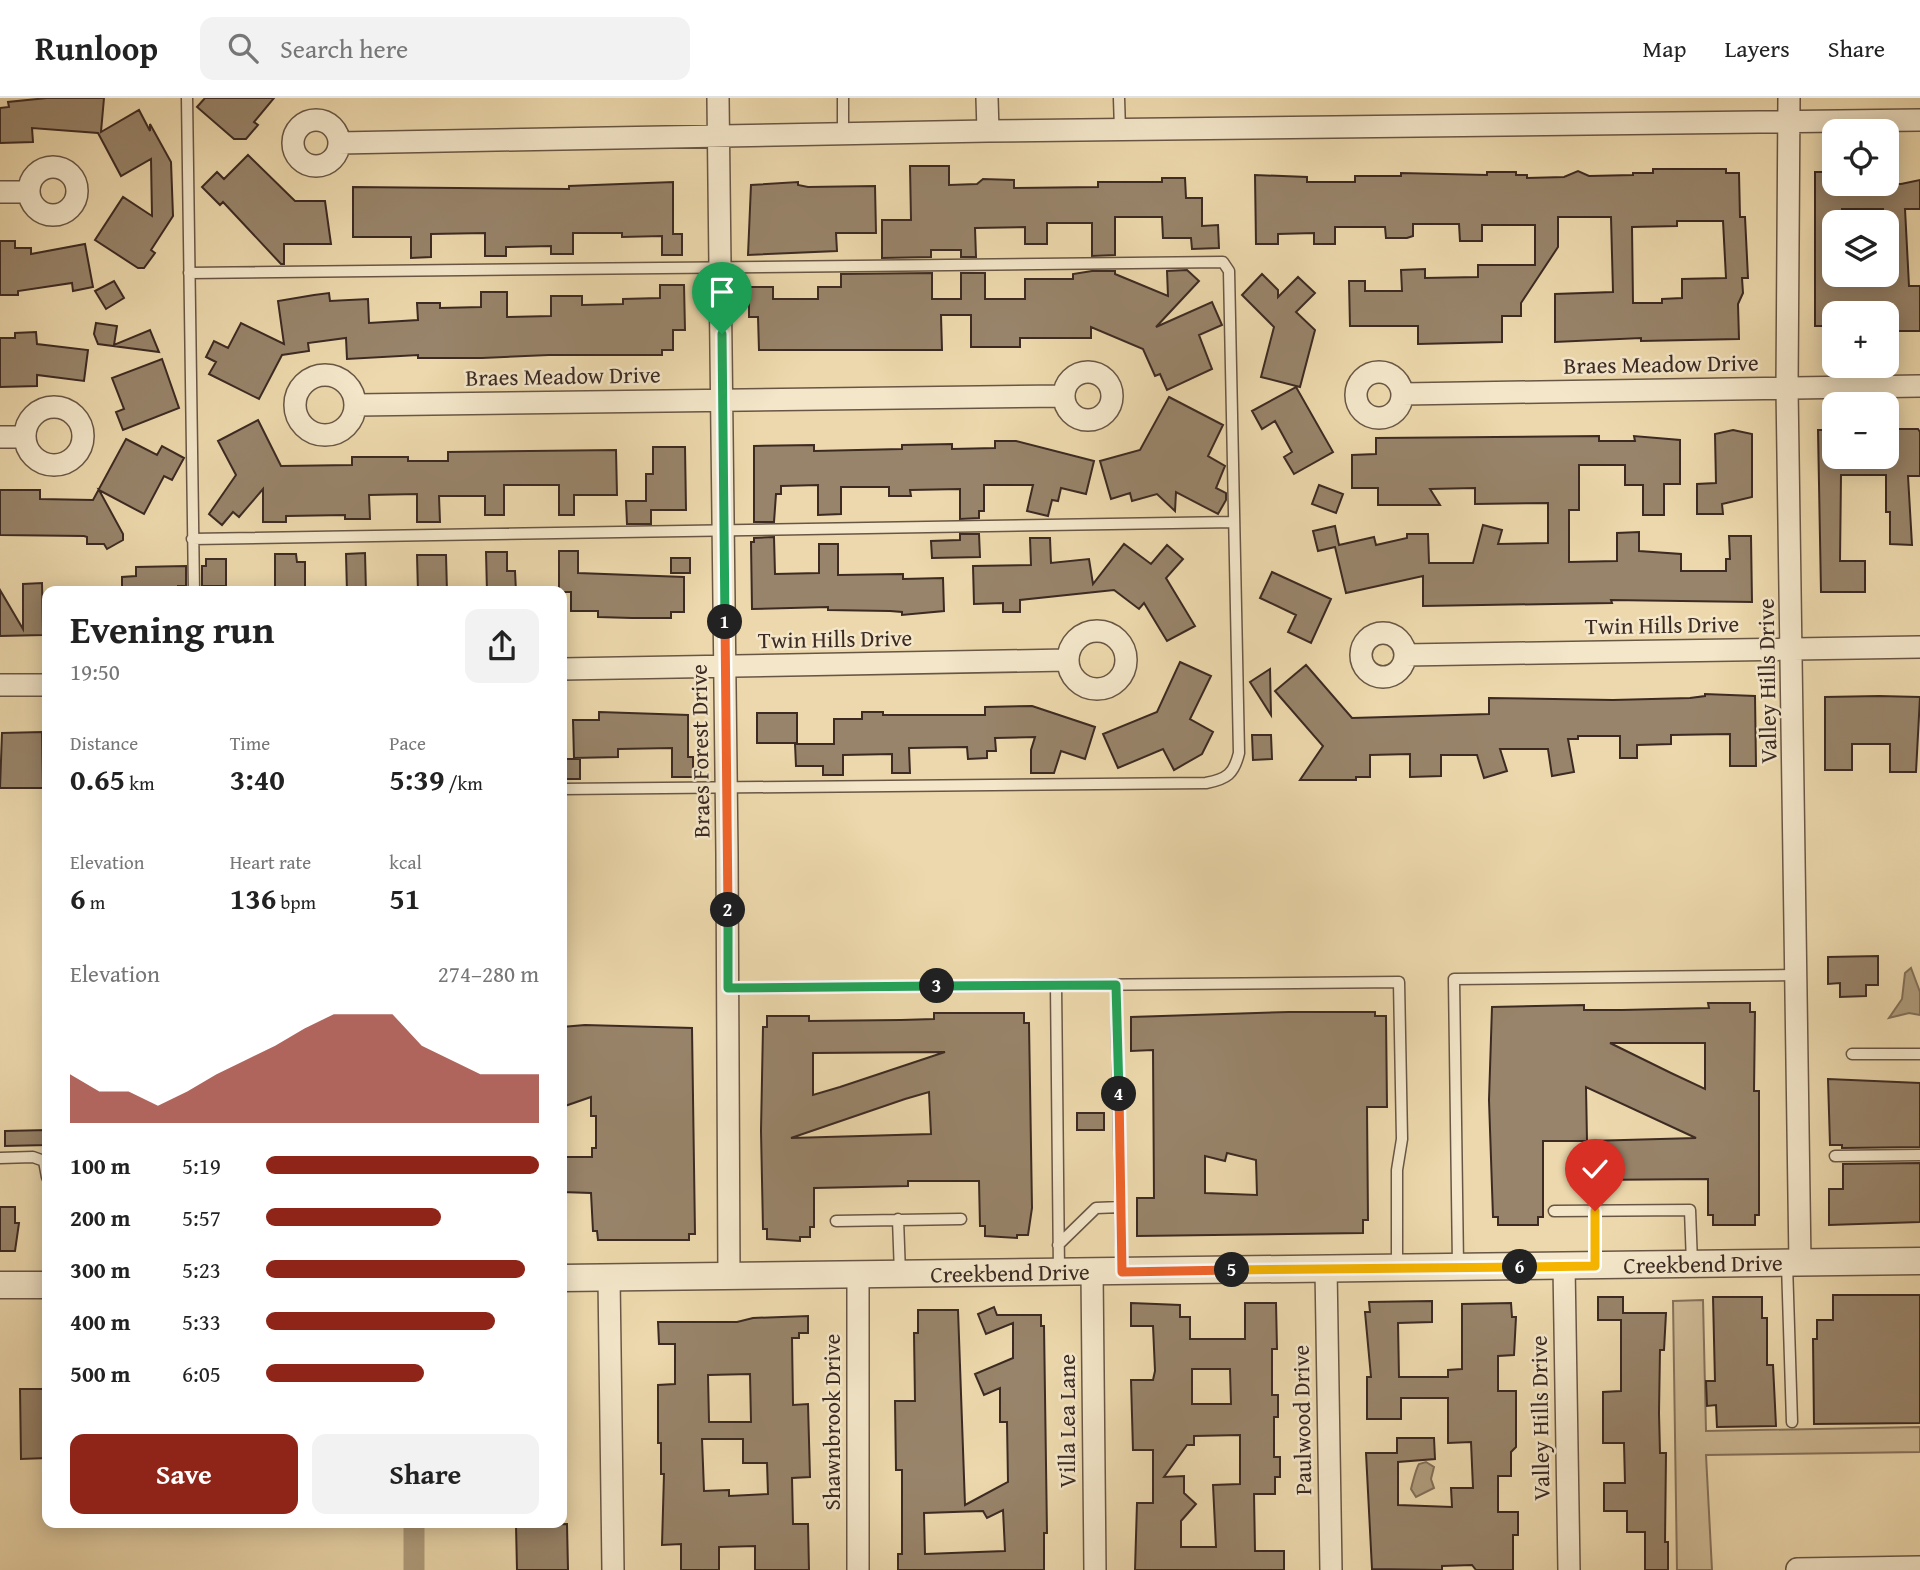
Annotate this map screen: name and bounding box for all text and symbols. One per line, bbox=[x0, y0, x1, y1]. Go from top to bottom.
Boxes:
search box bbox=[200, 17, 690, 80]
text: Runloop bbox=[35, 24, 158, 72]
icon: search bbox=[224, 29, 262, 67]
text: Search here bbox=[280, 29, 408, 68]
text: Map bbox=[1643, 31, 1686, 66]
text: Layers bbox=[1724, 31, 1790, 66]
text: Share bbox=[1828, 31, 1885, 66]
map controls bbox=[1822, 119, 1899, 469]
button: locate bbox=[1822, 119, 1899, 196]
button: layers bbox=[1822, 210, 1899, 287]
pin bbox=[692, 262, 752, 334]
icon: arrive bbox=[703, 273, 741, 311]
button: + bbox=[1822, 301, 1899, 378]
street label: Braes Meadow Drive bbox=[1563, 345, 1759, 382]
street label: Braes Meadow Drive bbox=[465, 357, 661, 394]
button: − bbox=[1822, 392, 1899, 469]
street label: Valley Hills Drive bbox=[1749, 598, 1784, 764]
text: Evening run bbox=[70, 601, 274, 657]
pin: 1 bbox=[708, 604, 742, 640]
text: 1 bbox=[720, 607, 729, 635]
street label: Twin Hills Drive bbox=[1585, 607, 1739, 642]
button: share bbox=[465, 609, 539, 683]
street label: Twin Hills Drive bbox=[758, 621, 912, 656]
text: 19:50 bbox=[70, 655, 120, 688]
street label: Braes Forest Drive bbox=[681, 664, 718, 838]
text: Distance bbox=[70, 729, 138, 757]
text: Time bbox=[230, 729, 270, 757]
text: Pace bbox=[389, 729, 426, 757]
text: 0.65 bbox=[70, 757, 125, 801]
text: 3:40 bbox=[230, 757, 285, 801]
text: 5:39 bbox=[389, 757, 444, 801]
text: km bbox=[125, 769, 154, 797]
text: /km bbox=[444, 769, 483, 797]
text: Elevation bbox=[70, 848, 144, 876]
text: Heart rate bbox=[230, 848, 311, 876]
text: kcal bbox=[389, 848, 422, 876]
text: 6 bbox=[70, 876, 86, 920]
text: 136 bbox=[230, 876, 276, 920]
text: 51 bbox=[389, 876, 420, 920]
text: m bbox=[86, 888, 105, 916]
text: bpm bbox=[276, 888, 316, 916]
pin: 2 bbox=[710, 892, 746, 928]
text: 2 bbox=[723, 895, 732, 923]
text: Elevation bbox=[70, 957, 160, 990]
text: 274–280 m bbox=[438, 957, 539, 990]
pin: 3 bbox=[920, 968, 954, 1004]
text: 3 bbox=[932, 971, 941, 999]
pin: 4 bbox=[1102, 1076, 1136, 1112]
text: 4 bbox=[1114, 1079, 1123, 1107]
pin bbox=[1565, 1139, 1625, 1211]
text: 100 m bbox=[70, 1149, 131, 1182]
text: 5:19 bbox=[182, 1149, 221, 1182]
icon: check bbox=[1576, 1150, 1614, 1188]
text: 200 m bbox=[70, 1201, 131, 1234]
text: 5:57 bbox=[182, 1201, 221, 1234]
street label: Creekbend Drive bbox=[1623, 1246, 1783, 1281]
pin: 6 bbox=[1502, 1250, 1538, 1284]
pin: 5 bbox=[1214, 1252, 1250, 1288]
text: 6 bbox=[1515, 1252, 1524, 1280]
text: 300 m bbox=[70, 1253, 131, 1286]
text: 5:23 bbox=[182, 1253, 221, 1286]
street label: Creekbend Drive bbox=[930, 1255, 1090, 1290]
text: 5 bbox=[1227, 1255, 1236, 1283]
text: 400 m bbox=[70, 1305, 131, 1338]
text: 5:33 bbox=[182, 1305, 221, 1338]
street label: Shawnbrook Drive bbox=[815, 1334, 848, 1510]
street label: Valley Hills Drive bbox=[1522, 1335, 1557, 1501]
street label: Paulwood Drive bbox=[1284, 1344, 1319, 1496]
street label: Villa Lea Lane bbox=[1050, 1354, 1083, 1488]
text: 500 m bbox=[70, 1357, 131, 1390]
text: 6:05 bbox=[182, 1357, 221, 1390]
button: Save bbox=[70, 1434, 298, 1514]
button: Share bbox=[312, 1434, 539, 1514]

